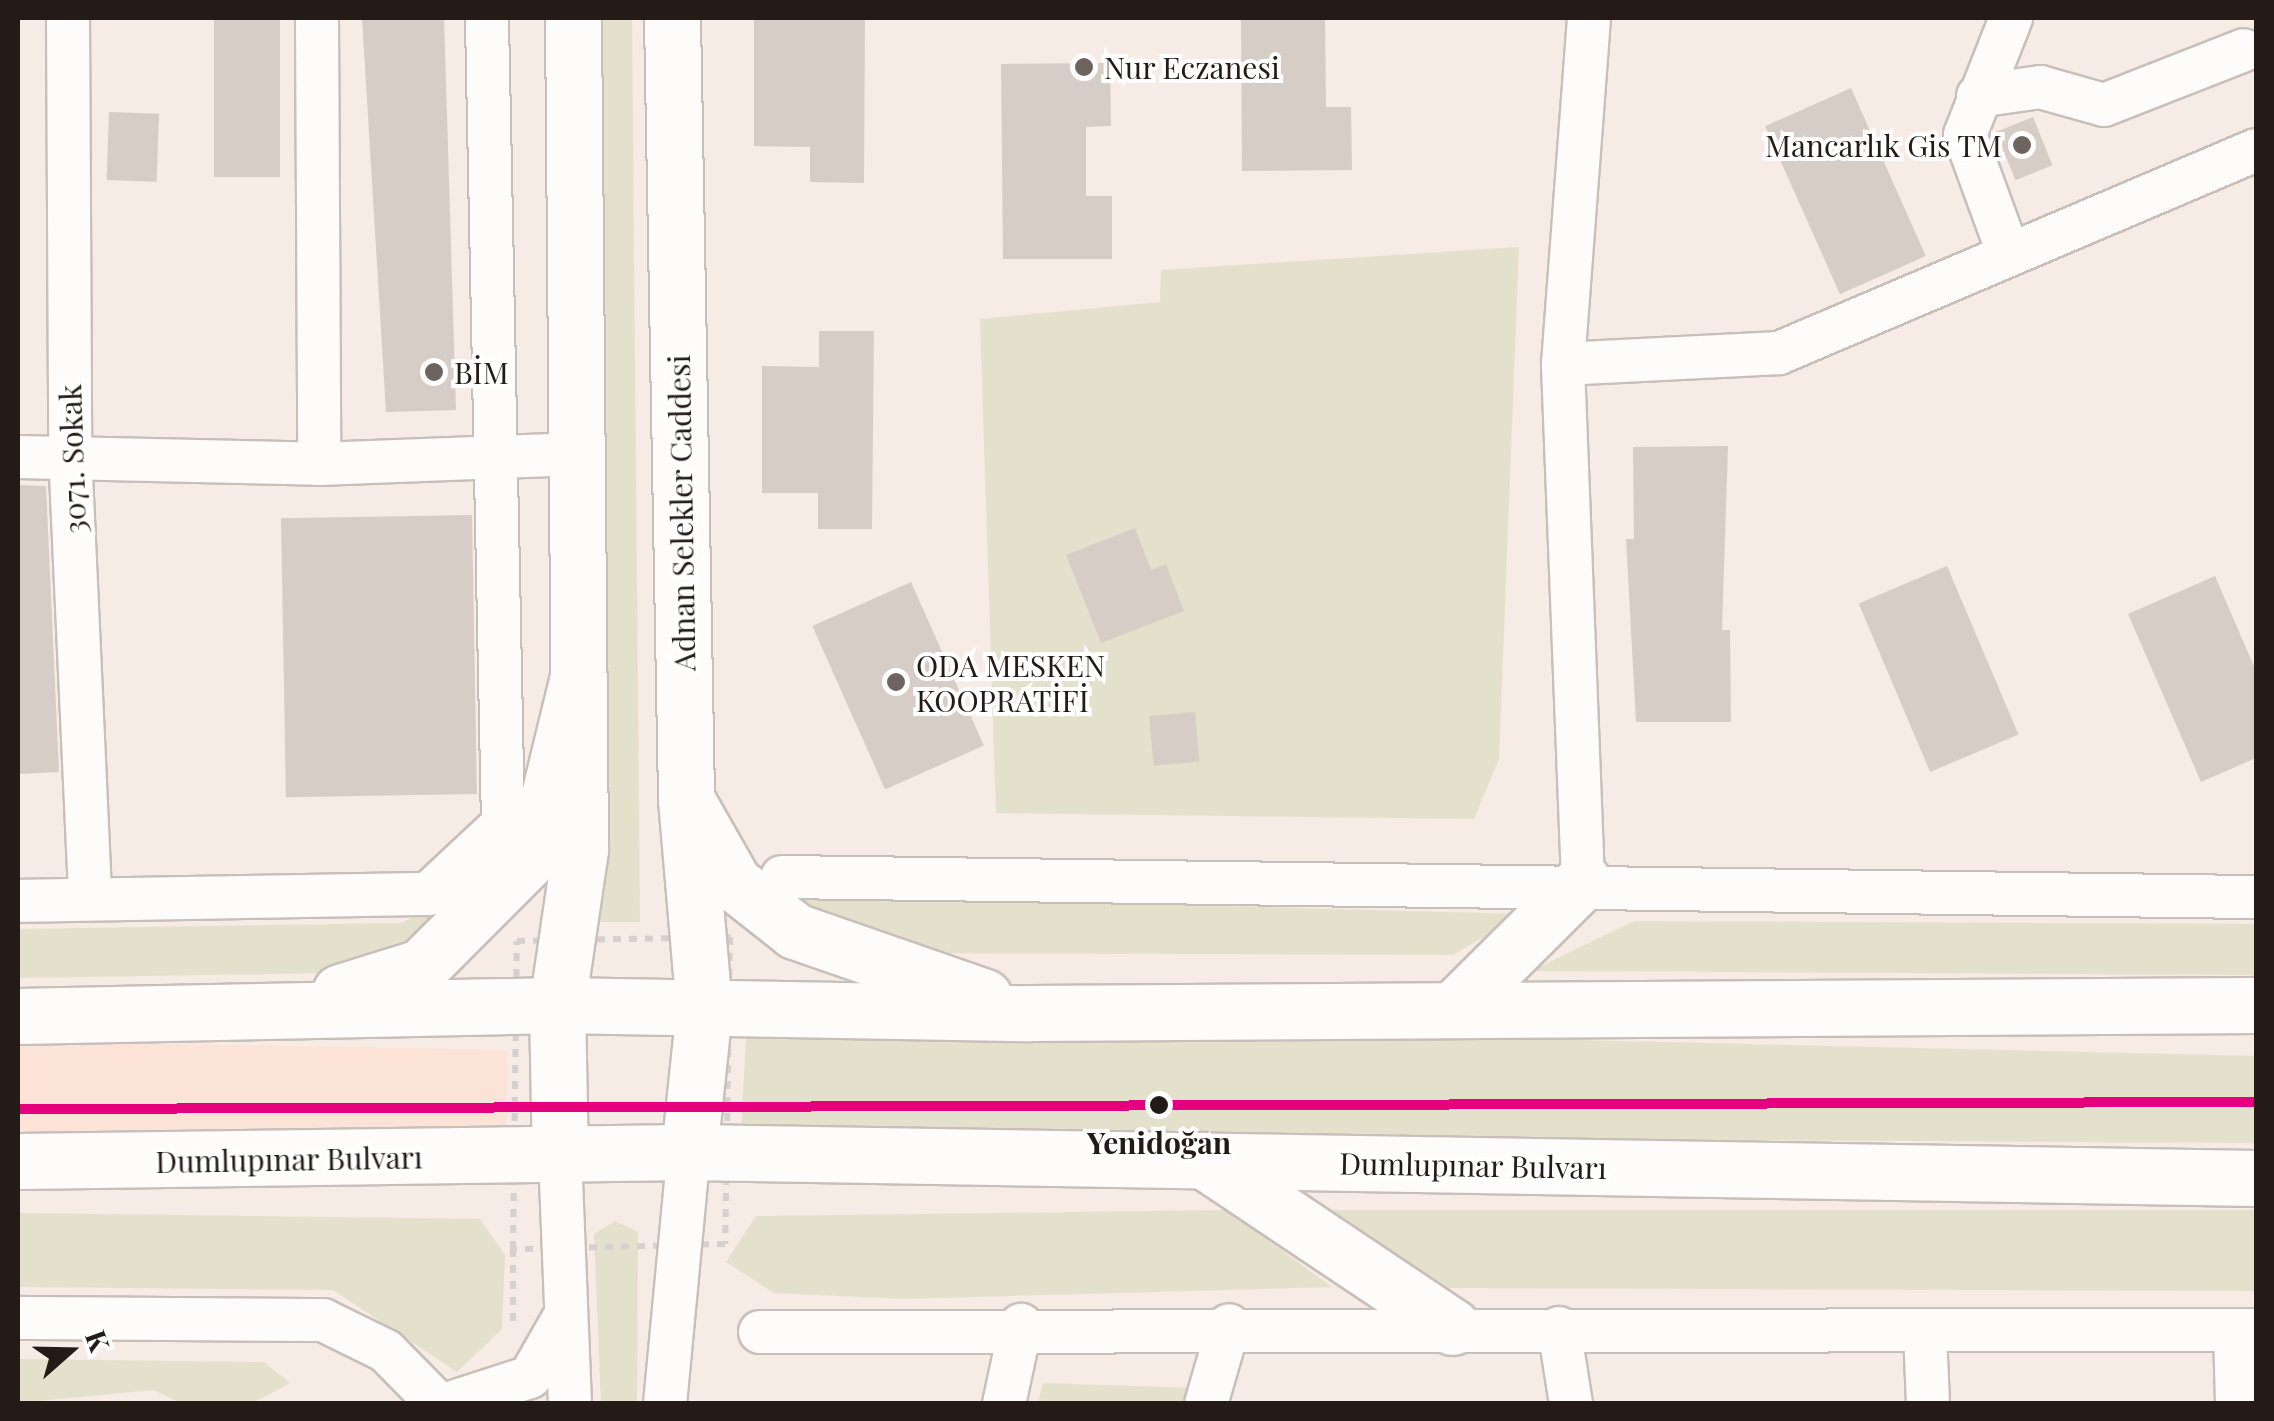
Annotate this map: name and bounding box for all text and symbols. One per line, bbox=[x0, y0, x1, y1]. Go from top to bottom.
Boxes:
place label: Nur Eczanesi bbox=[1104, 49, 1280, 85]
marker: Nur Eczanesi bbox=[1073, 56, 1095, 78]
place label: Mancarlık Gis TM bbox=[1764, 127, 2002, 163]
marker: Mancarlık Gis TM bbox=[2011, 134, 2033, 156]
place label: BİM bbox=[454, 354, 509, 390]
street label: Adnan Selekler Caddesi bbox=[660, 354, 702, 672]
marker: BİM bbox=[423, 361, 445, 383]
street label: 3071. Sokak bbox=[51, 384, 93, 534]
place label: ODA MESKEN KOOPRATİFİ bbox=[916, 647, 1105, 718]
marker: ODA MESKEN KOOPRATİFİ bbox=[885, 671, 907, 693]
marker: Yenidoğan bbox=[1144, 1090, 1174, 1120]
place label: Yenidoğan bbox=[1087, 1124, 1231, 1160]
street label: Dumlupınar Bulvarı bbox=[155, 1139, 423, 1179]
street label: Dumlupınar Bulvarı bbox=[1339, 1145, 1607, 1185]
north arrow bbox=[20, 1301, 120, 1401]
text: K bbox=[78, 1325, 119, 1356]

